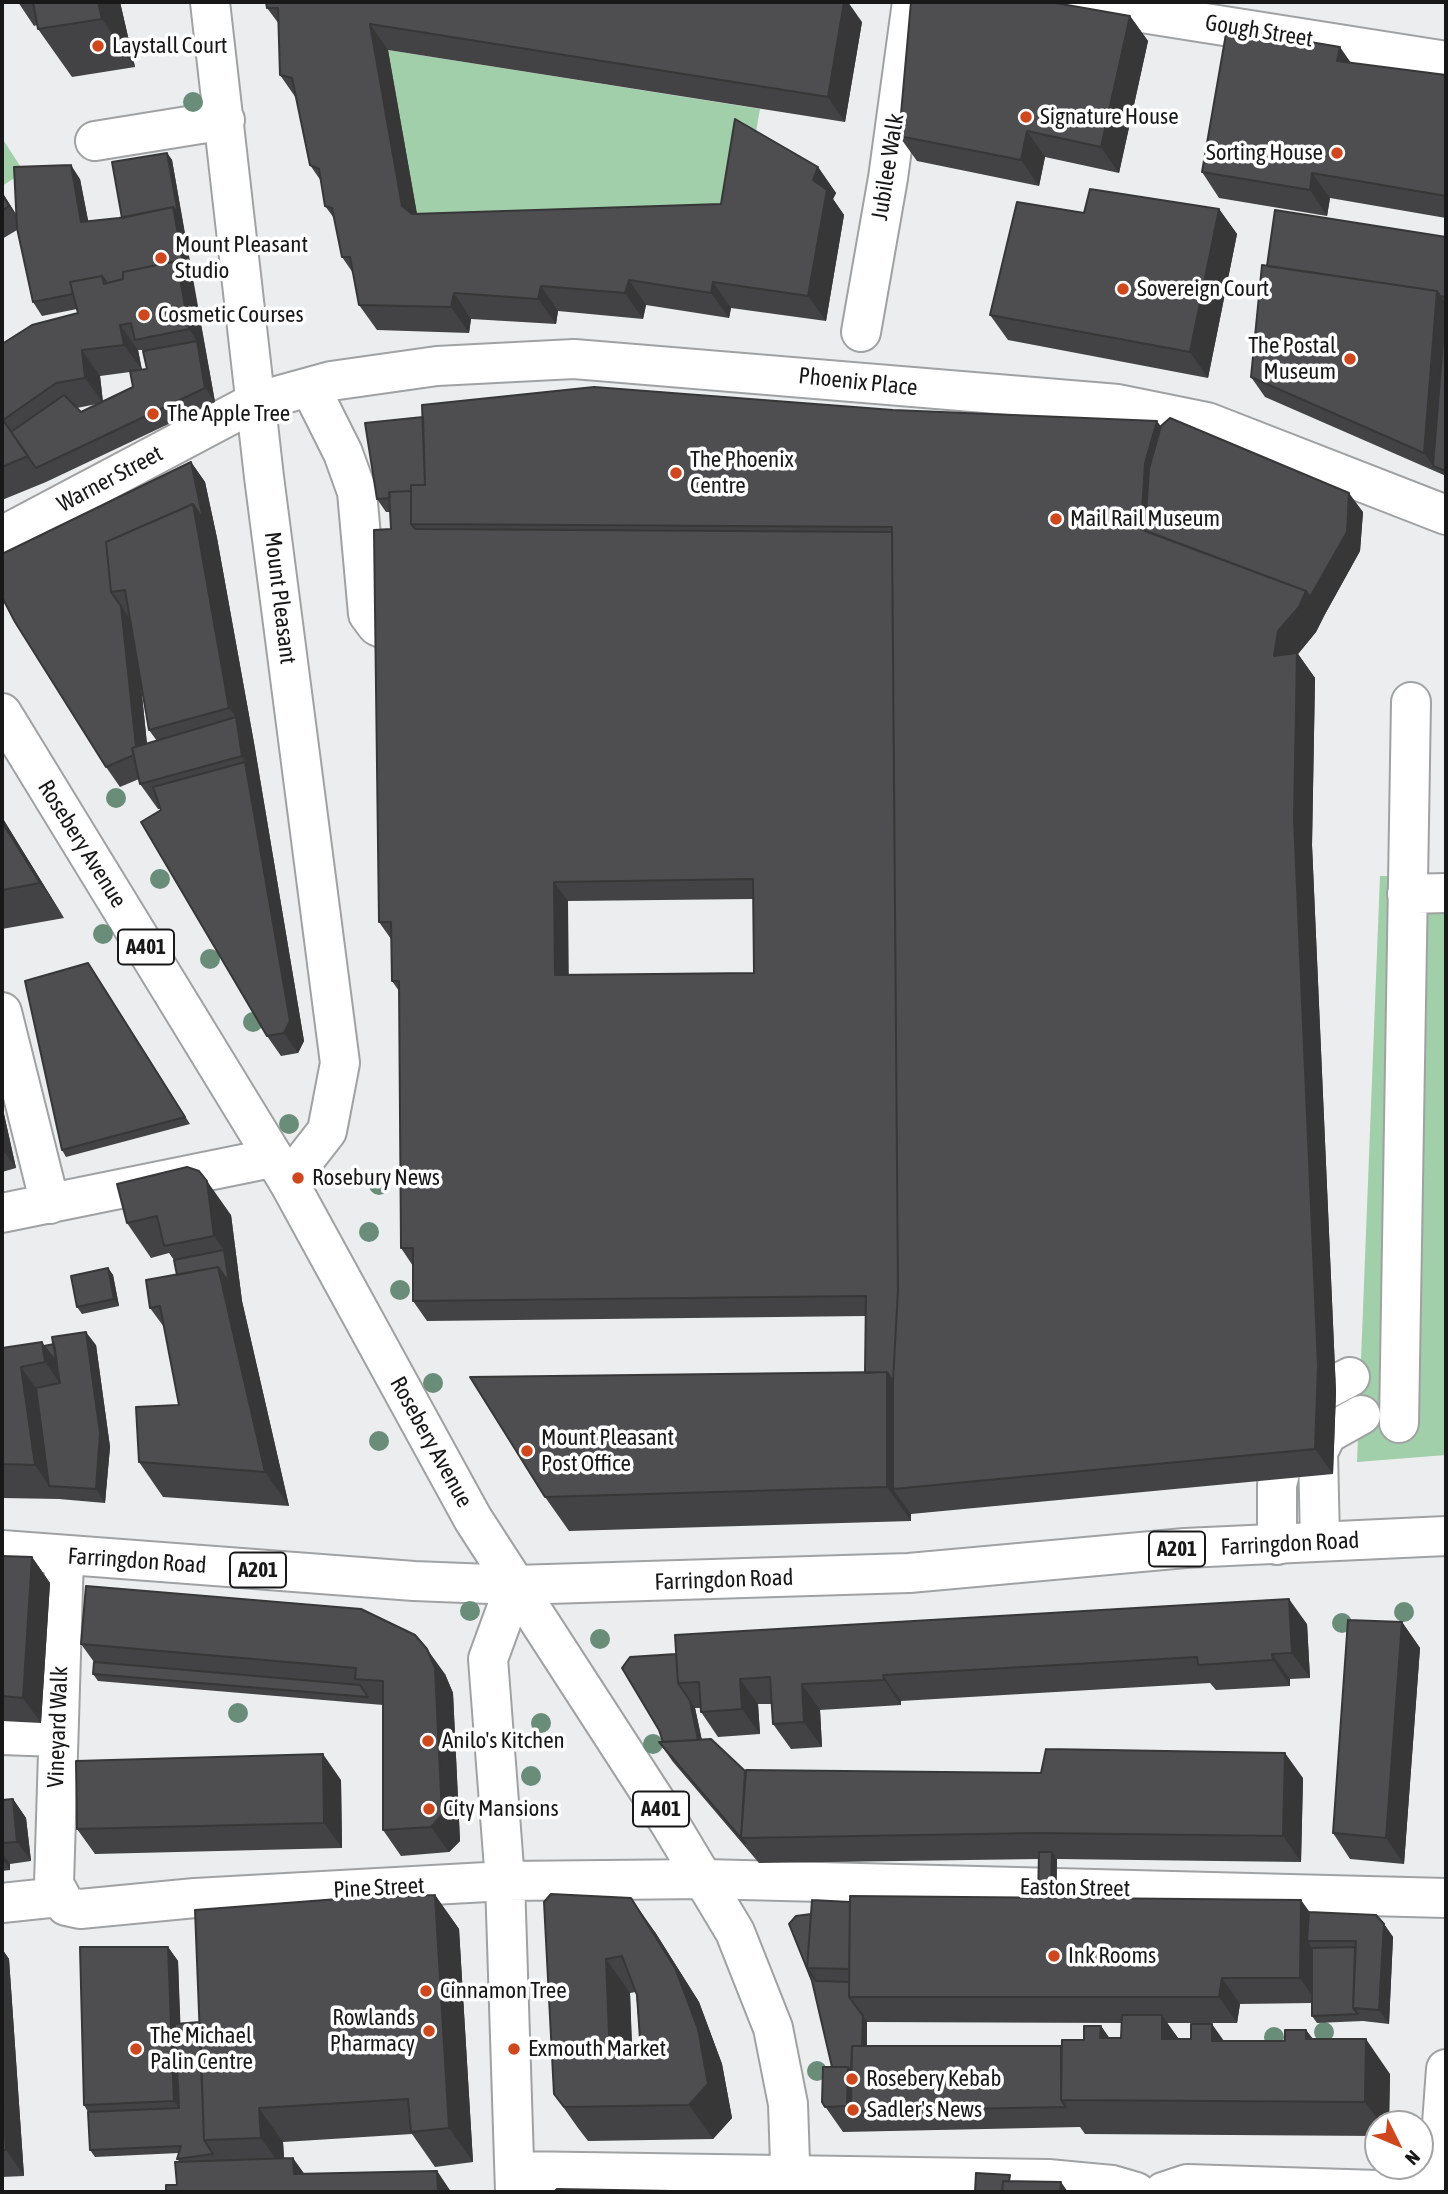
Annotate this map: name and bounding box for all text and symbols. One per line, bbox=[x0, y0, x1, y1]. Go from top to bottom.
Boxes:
street label: Gough Street bbox=[1203, 9, 1315, 53]
place label: Laystall Court bbox=[112, 32, 227, 60]
marker: Laystall Court bbox=[90, 38, 106, 54]
place label: Signature House bbox=[1040, 103, 1179, 131]
marker: Signature House bbox=[1018, 109, 1034, 125]
street label: Jubilee Walk bbox=[866, 112, 910, 222]
place label: Sorting House bbox=[1206, 139, 1323, 167]
marker: Sorting House bbox=[1329, 145, 1345, 161]
place label: Mount Pleasant Studio bbox=[175, 231, 308, 285]
marker: Mount Pleasant Studio bbox=[153, 250, 169, 266]
place label: Sovereign Court bbox=[1137, 275, 1269, 303]
marker: Sovereign Court bbox=[1115, 281, 1131, 297]
place label: Cosmetic Courses bbox=[158, 301, 304, 329]
marker: Cosmetic Courses bbox=[136, 307, 152, 323]
place label: The Postal Museum bbox=[1248, 332, 1336, 386]
marker: The Postal Museum bbox=[1342, 351, 1358, 367]
street label: Phoenix Place bbox=[797, 362, 919, 402]
place label: The Apple Tree bbox=[167, 400, 290, 428]
marker: The Apple Tree bbox=[145, 406, 161, 422]
street label: Warner Street bbox=[53, 440, 167, 518]
place label: The Phoenix Centre bbox=[690, 446, 794, 500]
marker: The Phoenix Centre bbox=[668, 465, 684, 481]
place label: Mail Rail Museum bbox=[1070, 505, 1220, 533]
marker: Mail Rail Museum bbox=[1048, 511, 1064, 527]
street label: Mount Pleasant bbox=[258, 530, 302, 666]
street label: Rosebery Avenue bbox=[32, 775, 132, 913]
road number: A401 bbox=[118, 930, 174, 964]
place label: Rosebury News bbox=[312, 1164, 440, 1192]
marker: Rosebury News bbox=[290, 1170, 306, 1186]
street label: Rosebery Avenue bbox=[384, 1372, 478, 1512]
place label: Mount Pleasant Post Office bbox=[541, 1424, 674, 1478]
marker: Mount Pleasant Post Office bbox=[519, 1443, 535, 1459]
street label: Farringdon Road bbox=[1220, 1527, 1360, 1561]
road number: A201 bbox=[1149, 1532, 1205, 1566]
street label: Farringdon Road bbox=[67, 1542, 207, 1580]
road number: A201 bbox=[230, 1552, 286, 1588]
street label: Farringdon Road bbox=[654, 1564, 794, 1596]
street label: Vineyard Walk bbox=[42, 1666, 74, 1788]
place label: Anilo's Kitchen bbox=[442, 1727, 565, 1755]
marker: Anilo's Kitchen bbox=[420, 1733, 436, 1749]
road number: A401 bbox=[633, 1792, 689, 1826]
place label: City Mansions bbox=[443, 1795, 559, 1823]
marker: City Mansions bbox=[421, 1801, 437, 1817]
street label: Pine Street bbox=[333, 1872, 425, 1904]
street label: Easton Street bbox=[1019, 1873, 1131, 1903]
place label: Ink Rooms bbox=[1068, 1942, 1156, 1970]
marker: Ink Rooms bbox=[1046, 1948, 1062, 1964]
place label: Cinnamon Tree bbox=[440, 1977, 567, 2005]
marker: Cinnamon Tree bbox=[418, 1983, 434, 1999]
place label: Rowlands Pharmacy bbox=[330, 2004, 415, 2058]
place label: The Michael Palin Centre bbox=[150, 2022, 253, 2076]
marker: Rowlands Pharmacy bbox=[421, 2023, 437, 2039]
place label: Exmouth Market bbox=[528, 2035, 666, 2063]
marker: The Michael Palin Centre bbox=[128, 2041, 144, 2057]
marker: Exmouth Market bbox=[506, 2041, 522, 2057]
place label: Rosebery Kebab bbox=[866, 2065, 1001, 2093]
marker: Rosebery Kebab bbox=[844, 2071, 860, 2087]
place label: Sadler's News bbox=[867, 2096, 982, 2124]
marker: Sadler's News bbox=[845, 2102, 861, 2118]
north arrow bbox=[1364, 2110, 1434, 2180]
text: N bbox=[1401, 2146, 1425, 2170]

